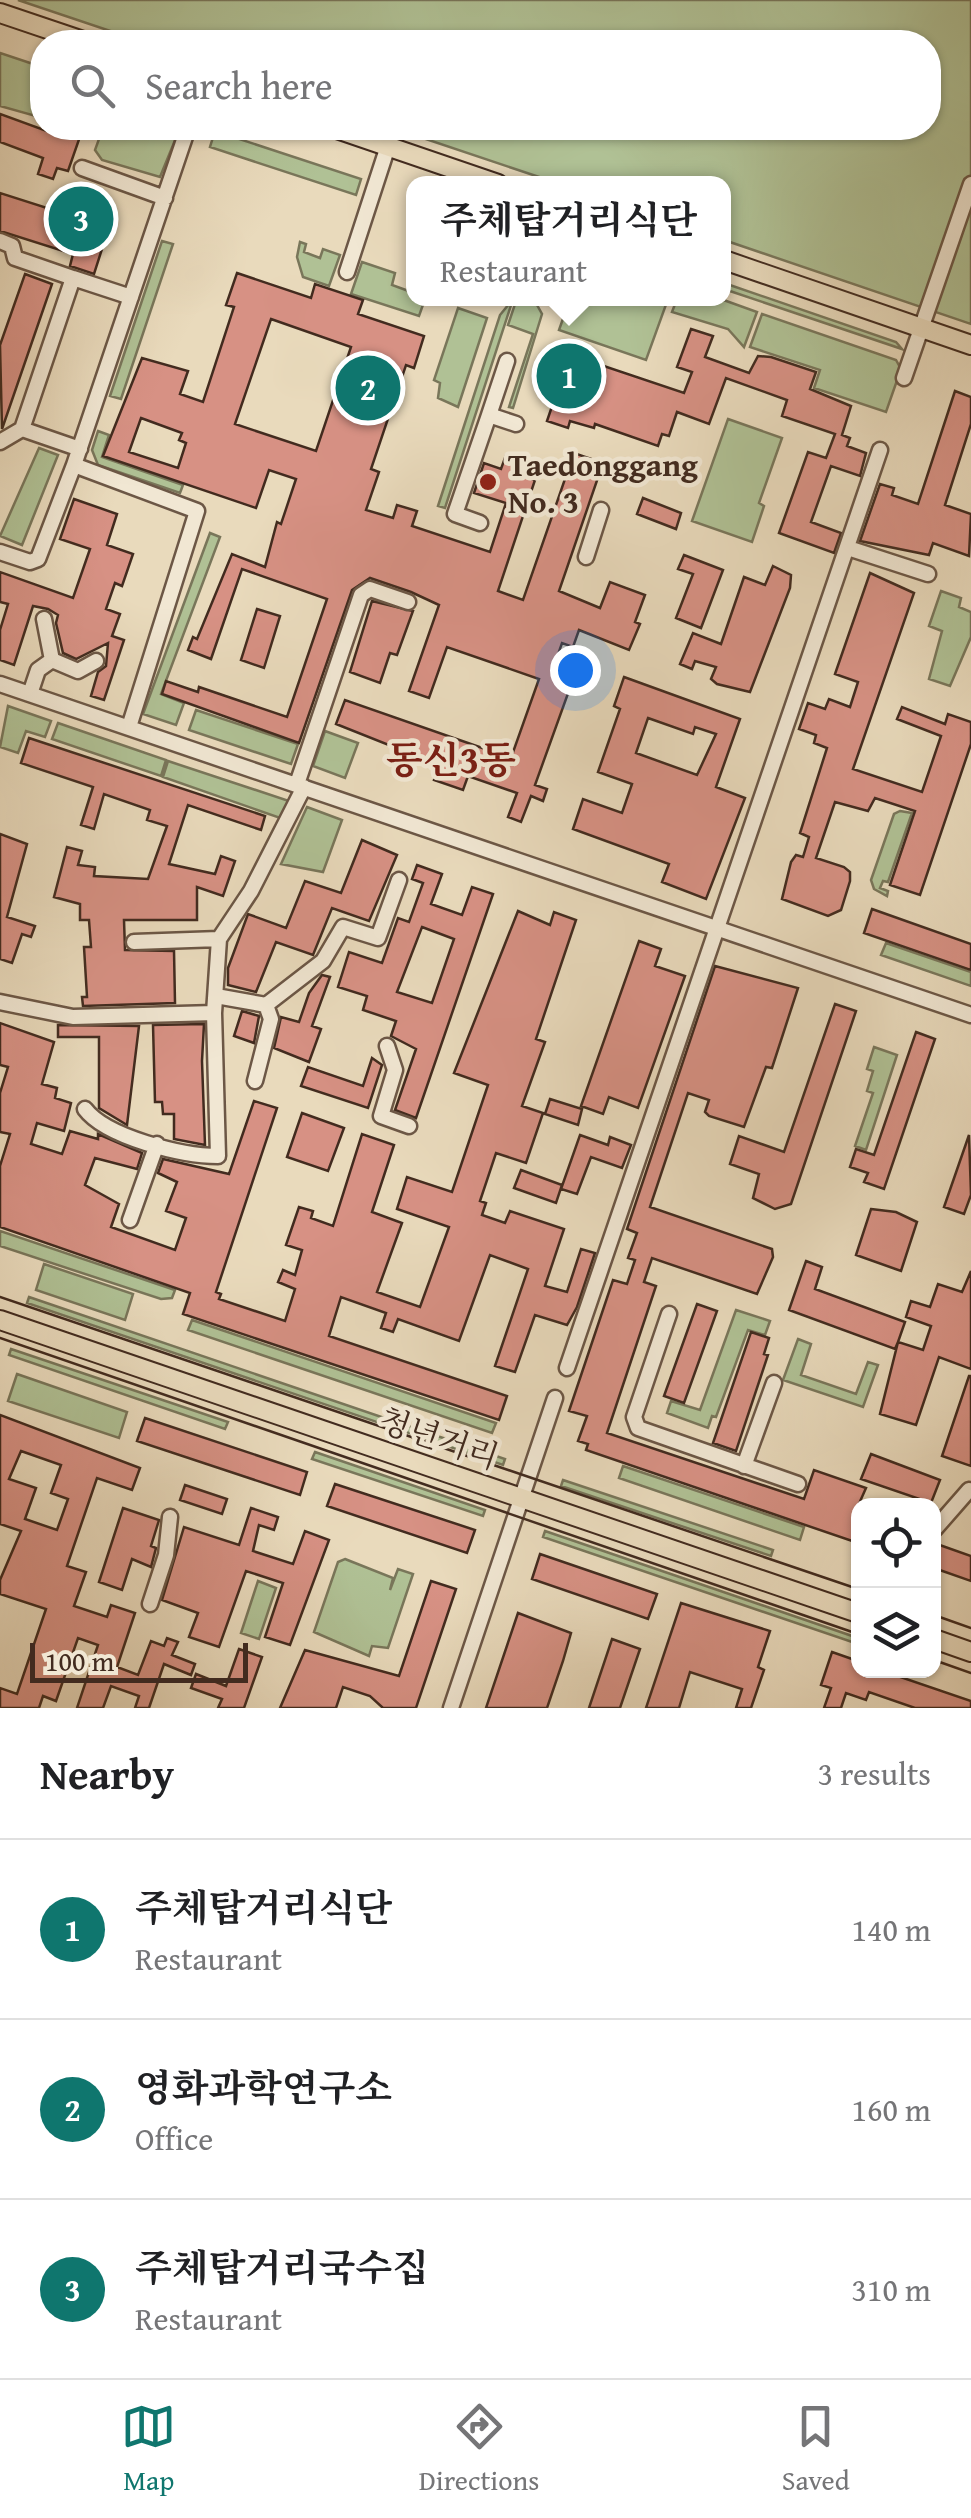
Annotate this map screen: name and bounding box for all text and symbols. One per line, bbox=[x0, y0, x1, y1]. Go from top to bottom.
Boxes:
search box bbox=[30, 30, 941, 140]
text: Search here bbox=[145, 57, 333, 113]
icon: search bbox=[65, 58, 120, 113]
popup bbox=[406, 176, 731, 306]
pin: 3 bbox=[48, 182, 114, 256]
text: 주체탑거리식단 bbox=[440, 191, 697, 247]
text: Restaurant bbox=[440, 247, 587, 294]
pin: 1 bbox=[536, 338, 602, 414]
pin: 2 bbox=[336, 350, 400, 426]
place label: Taedonggang No. 3 bbox=[508, 441, 698, 525]
marker: Taedonggang No. 3 bbox=[477, 471, 499, 493]
your location bbox=[550, 645, 601, 696]
district label: 동신3동 bbox=[386, 731, 516, 787]
street label: 청년거리 bbox=[373, 1396, 505, 1480]
map controls bbox=[851, 1498, 941, 1678]
button: locate bbox=[851, 1498, 941, 1588]
button: layers bbox=[851, 1588, 941, 1678]
scale bar bbox=[30, 1638, 248, 1682]
text: 100 m bbox=[45, 1640, 114, 1681]
text: Nearby bbox=[40, 1743, 174, 1804]
text: 3 results bbox=[818, 1750, 931, 1797]
text: 주체탑거리식단 bbox=[135, 1879, 392, 1935]
text: 1 bbox=[64, 1906, 81, 1953]
text: 140 m bbox=[852, 1906, 931, 1953]
text: Restaurant bbox=[135, 1935, 282, 1982]
text: 영화과학연구소 bbox=[135, 2059, 392, 2115]
text: 2 bbox=[64, 2086, 81, 2133]
text: 160 m bbox=[852, 2086, 931, 2133]
text: Office bbox=[135, 2115, 213, 2162]
text: 주체탑거리국수집 bbox=[135, 2239, 429, 2295]
text: 3 bbox=[64, 2266, 81, 2313]
text: 310 m bbox=[852, 2266, 931, 2313]
text: Restaurant bbox=[135, 2295, 282, 2342]
tab: Map bbox=[121, 2399, 176, 2500]
tab: Directions bbox=[419, 2399, 539, 2500]
tab: Saved bbox=[782, 2399, 850, 2500]

